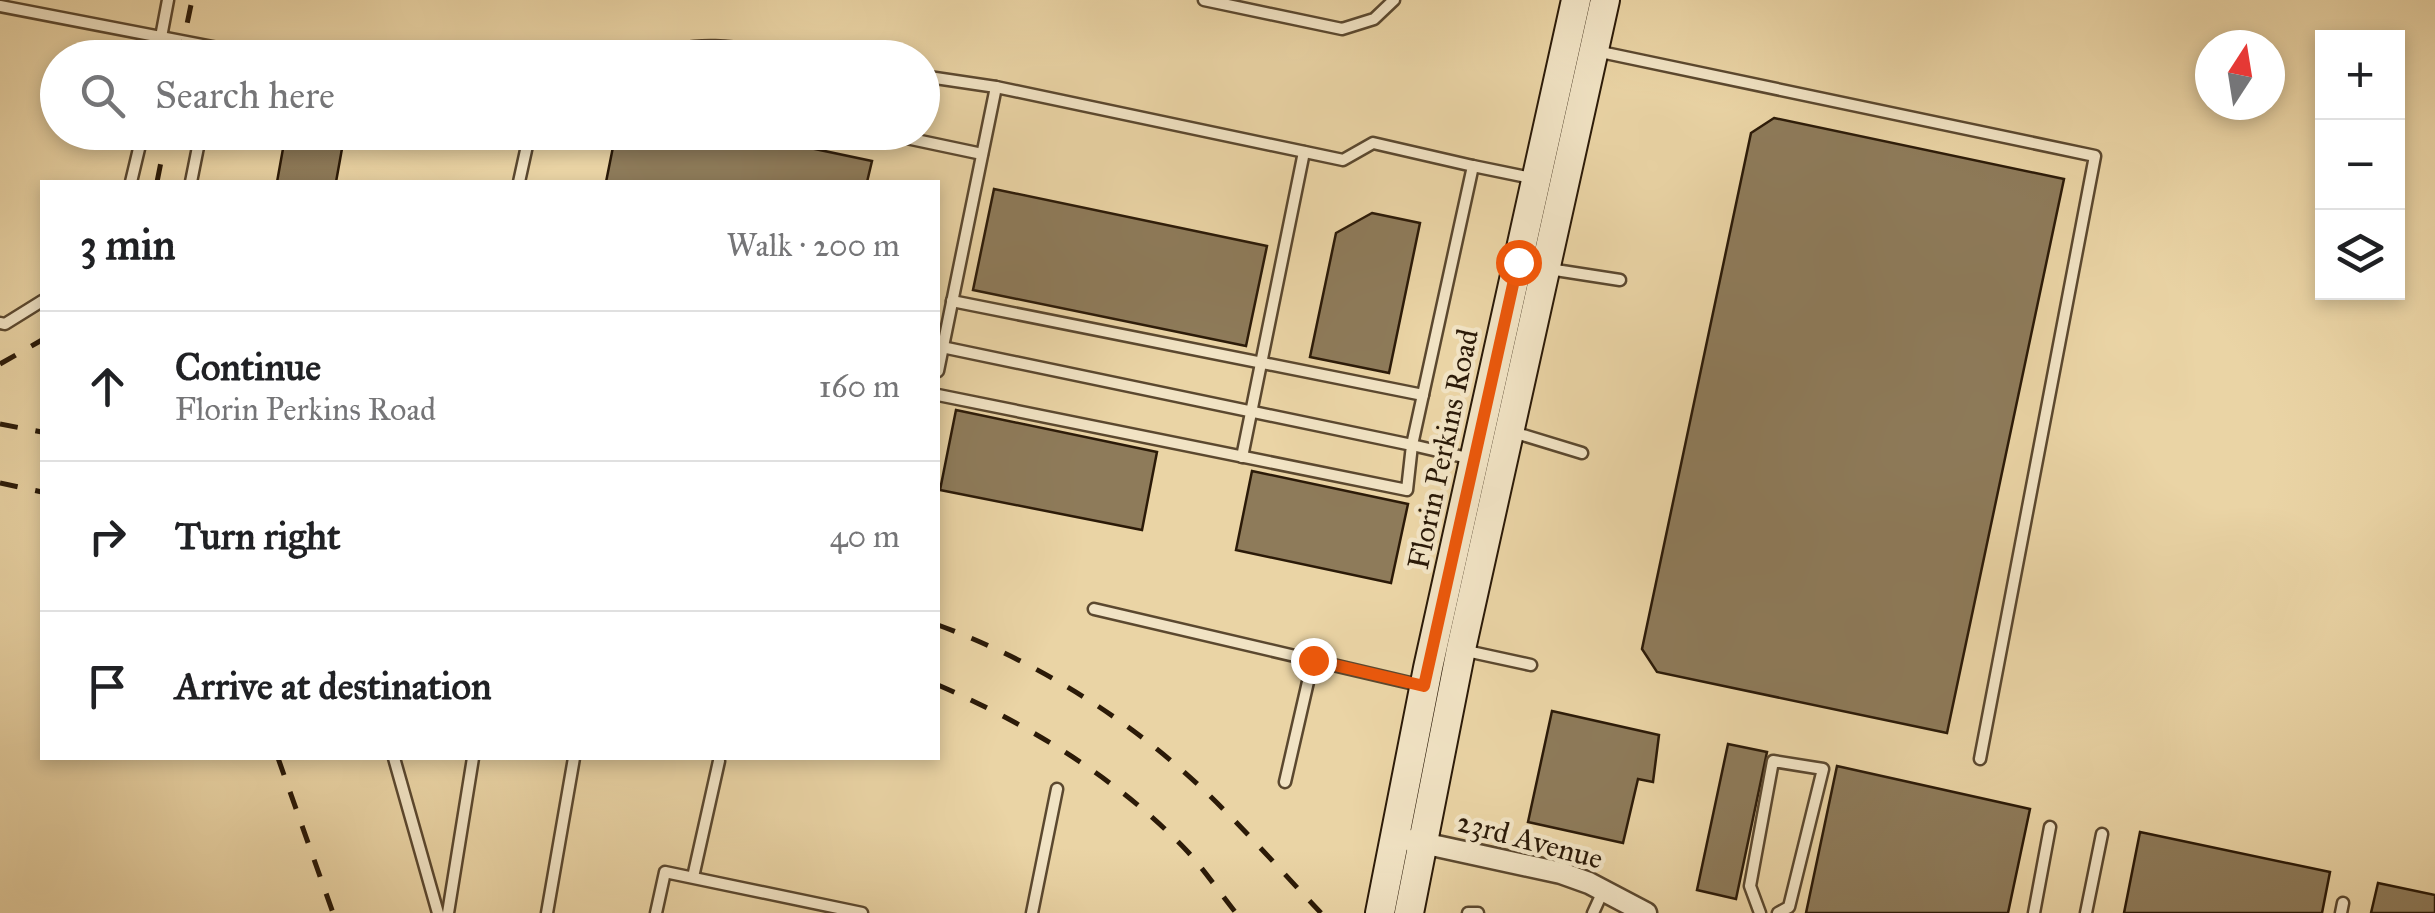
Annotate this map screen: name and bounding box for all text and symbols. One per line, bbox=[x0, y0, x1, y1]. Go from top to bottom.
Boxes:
north arrow bbox=[2195, 30, 2285, 120]
map controls bbox=[2315, 30, 2405, 300]
button: + bbox=[2315, 30, 2405, 120]
search box bbox=[40, 40, 940, 150]
icon: search bbox=[75, 68, 130, 123]
text: Search here bbox=[155, 72, 335, 118]
button: − bbox=[2315, 120, 2405, 210]
button: layers bbox=[2315, 210, 2405, 300]
text: 3 min bbox=[80, 219, 175, 271]
text: Walk · 200 m bbox=[727, 226, 900, 265]
route start bbox=[1496, 240, 1542, 286]
street label: Florin Perkins Road bbox=[1400, 326, 1486, 572]
text: Continue bbox=[175, 344, 321, 390]
icon: ahead bbox=[80, 359, 135, 414]
text: 160 m bbox=[819, 367, 900, 406]
text: Florin Perkins Road bbox=[175, 390, 436, 429]
icon: right bbox=[80, 509, 135, 564]
text: Turn right bbox=[175, 513, 341, 559]
text: 40 m bbox=[830, 517, 900, 556]
route end bbox=[1291, 638, 1337, 684]
icon: arrive bbox=[80, 659, 135, 714]
text: Arrive at destination bbox=[175, 663, 492, 709]
street label: 23rd Avenue bbox=[1453, 803, 1607, 877]

